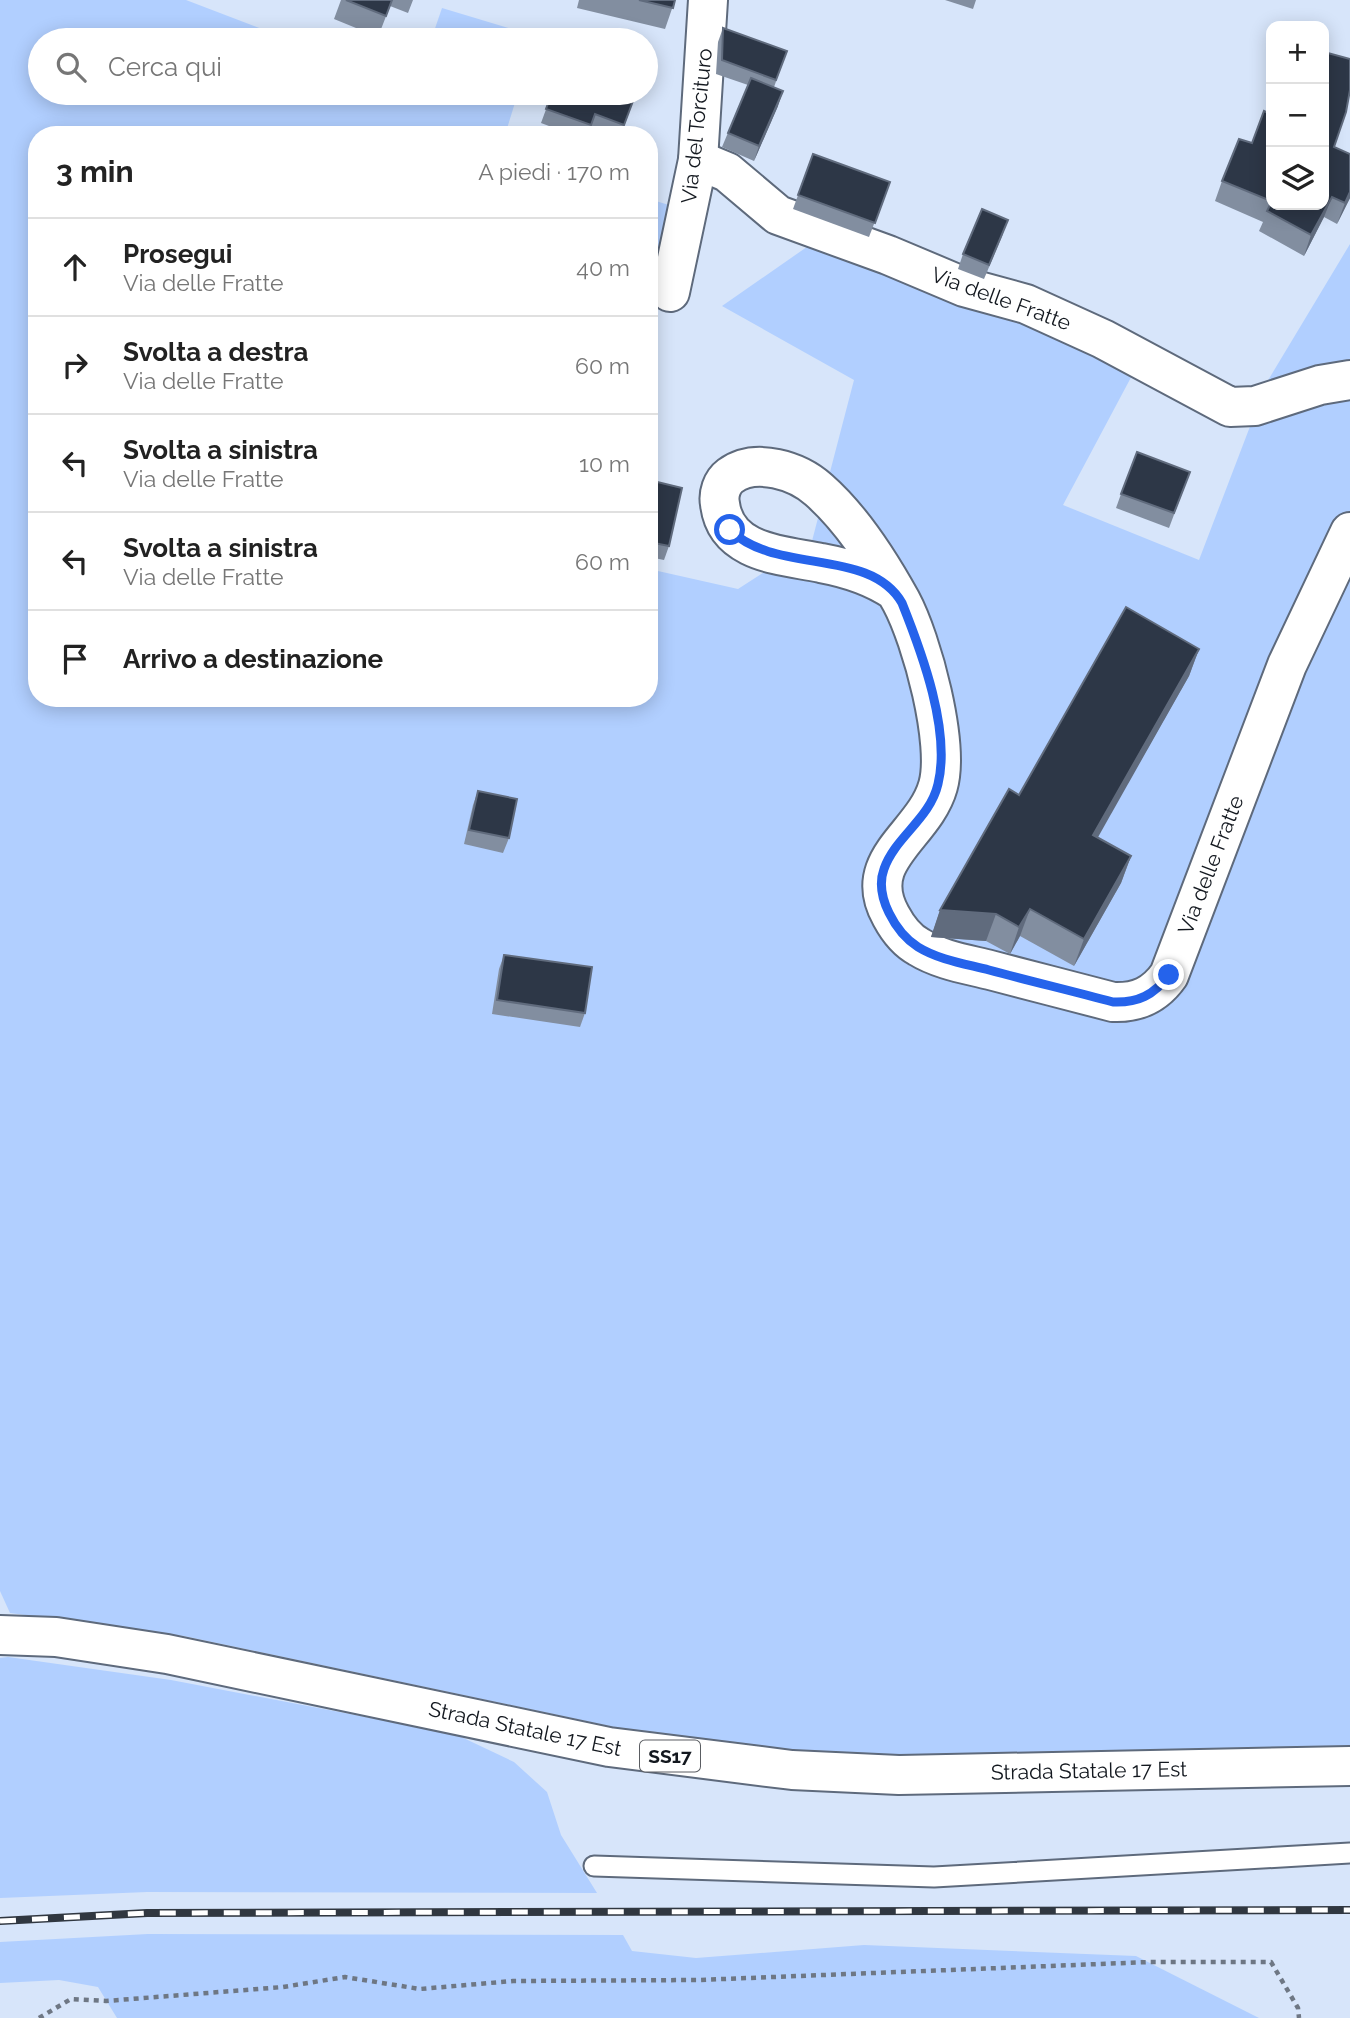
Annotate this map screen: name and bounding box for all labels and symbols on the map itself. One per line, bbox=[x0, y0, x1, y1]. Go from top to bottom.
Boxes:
street label: Via del Torcituro bbox=[676, 47, 717, 205]
street label: Via delle Fratte bbox=[928, 262, 1074, 335]
route start bbox=[714, 514, 745, 545]
street label: Via delle Fratte bbox=[1173, 792, 1248, 938]
route end bbox=[1153, 959, 1184, 990]
street label: Strada Statale 17 Est bbox=[426, 1696, 624, 1761]
road number: SS17 bbox=[640, 1740, 700, 1772]
street label: Strada Statale 17 Est bbox=[991, 1756, 1187, 1785]

